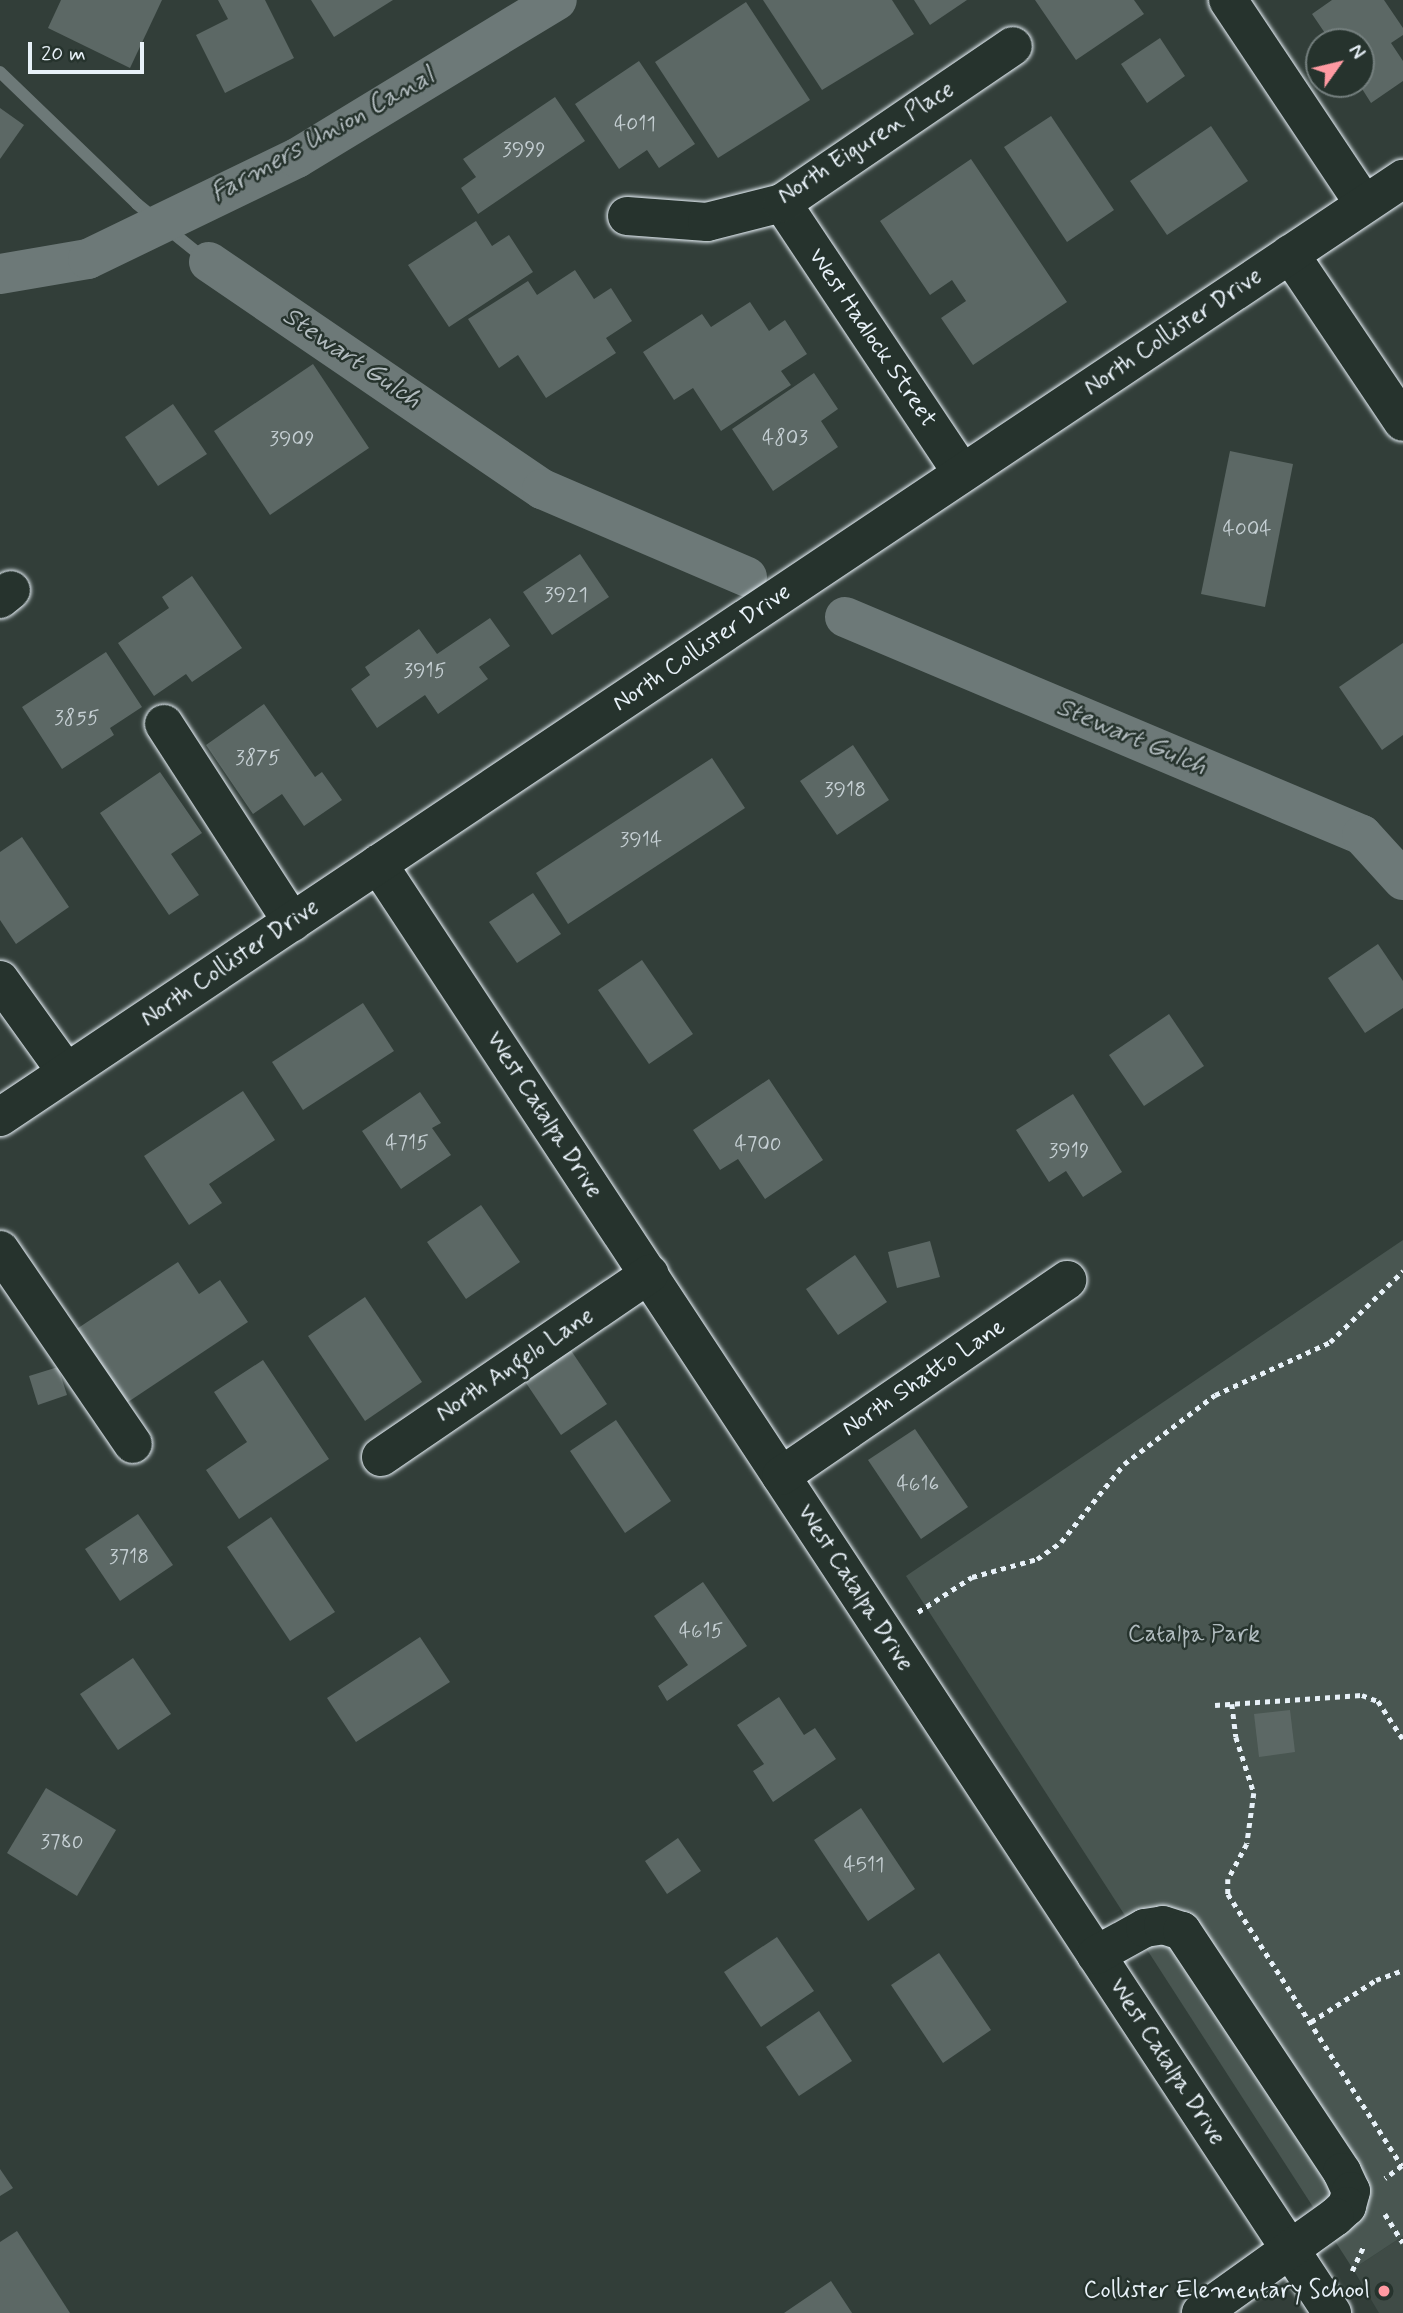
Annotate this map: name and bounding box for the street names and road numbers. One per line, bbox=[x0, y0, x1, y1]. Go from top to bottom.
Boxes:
street label: North Eiguren Place bbox=[772, 75, 960, 211]
street label: West Hadlock Street bbox=[802, 244, 942, 432]
street label: North Collister Drive bbox=[1079, 262, 1267, 402]
street label: North Collister Drive bbox=[608, 578, 796, 718]
street label: North Collister Drive bbox=[136, 893, 324, 1033]
street label: West Catalpa Drive bbox=[480, 1027, 608, 1203]
street label: North Angelo Lane bbox=[431, 1302, 599, 1428]
street label: North Shatto Lane bbox=[837, 1313, 1011, 1443]
street label: West Catalpa Drive bbox=[791, 1500, 919, 1676]
street label: West Catalpa Drive bbox=[1103, 1974, 1231, 2150]

